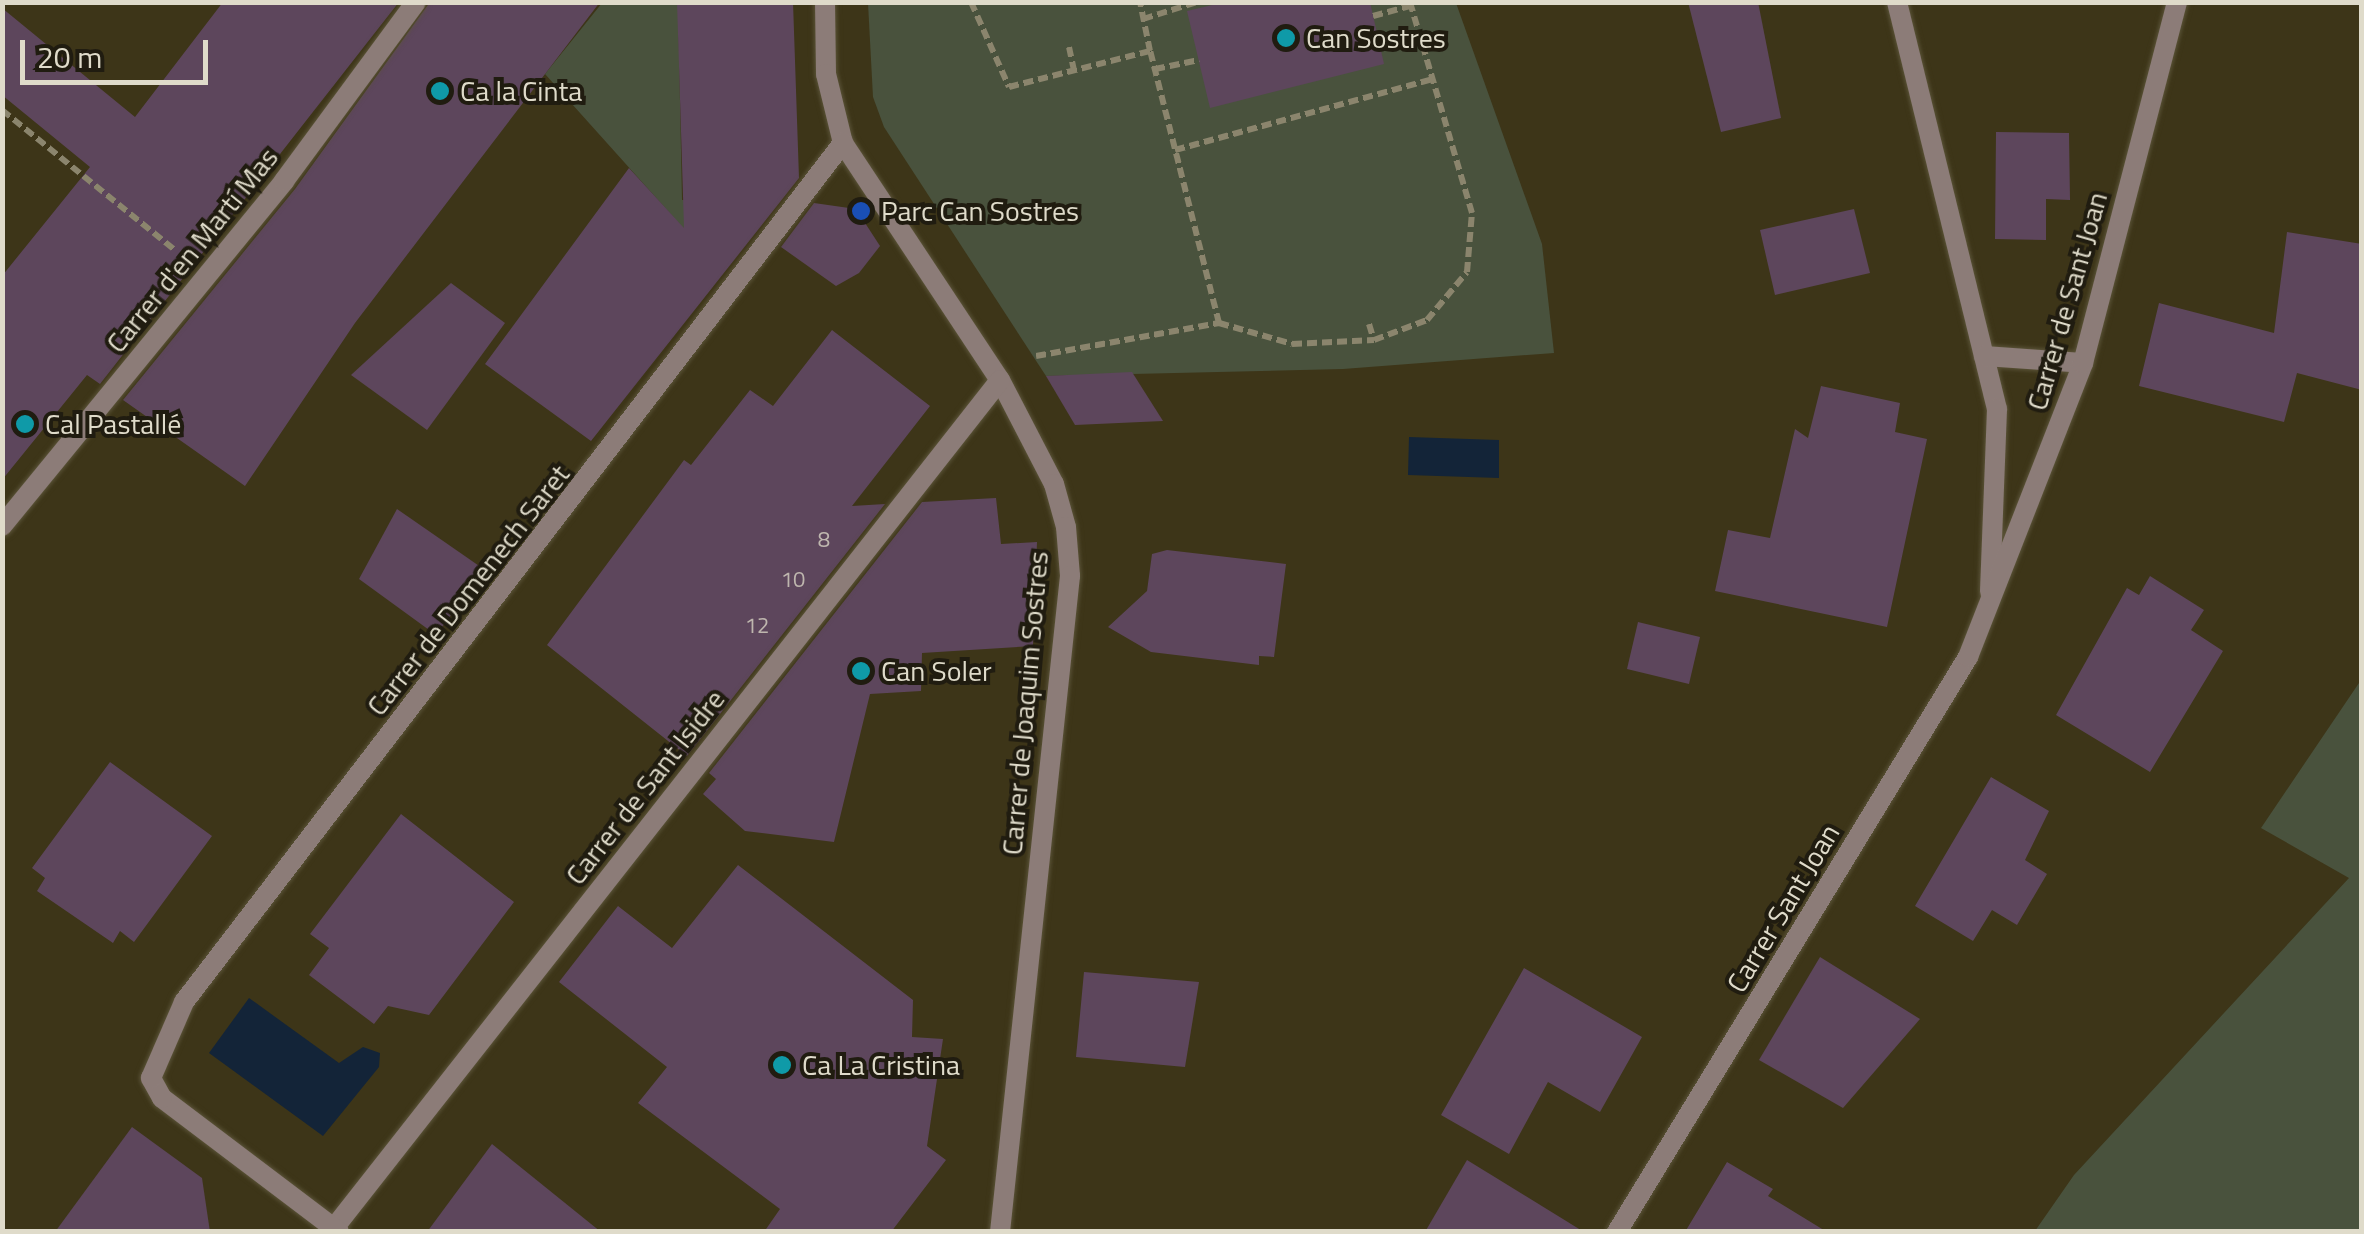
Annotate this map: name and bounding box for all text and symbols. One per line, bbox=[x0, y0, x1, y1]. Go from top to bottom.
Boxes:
scale bar bbox=[25, 20, 212, 82]
place label: Can Sostres bbox=[1306, 21, 1446, 55]
marker: Can Sostres bbox=[1275, 27, 1297, 49]
text: 20 m bbox=[37, 34, 102, 80]
place label: Ca la Cinta bbox=[460, 74, 582, 108]
marker: Ca la Cinta bbox=[429, 80, 451, 102]
street label: Carrer d'en Martí Mas bbox=[99, 141, 285, 359]
street label: Carrer de Sant Joan bbox=[2020, 188, 2114, 414]
place label: Parc Can Sostres bbox=[881, 194, 1079, 228]
marker: Parc Can Sostres bbox=[850, 200, 872, 222]
place label: Cal Pastallé bbox=[45, 407, 181, 441]
marker: Cal Pastallé bbox=[14, 413, 36, 435]
street label: Carrer de Domenech Saret bbox=[360, 458, 576, 722]
house number: 8 bbox=[818, 527, 830, 553]
street label: Carrer de Joaquim Sostres bbox=[995, 550, 1055, 856]
house number: 10 bbox=[781, 567, 805, 593]
house number: 12 bbox=[745, 613, 769, 639]
place label: Can Soler bbox=[881, 654, 992, 688]
marker: Can Soler bbox=[850, 660, 872, 682]
street label: Carrer de Sant Isidre bbox=[558, 683, 732, 891]
street label: Carrer Sant Joan bbox=[1720, 818, 1846, 998]
place label: Ca La Cristina bbox=[802, 1048, 960, 1082]
marker: Ca La Cristina bbox=[771, 1054, 793, 1076]

